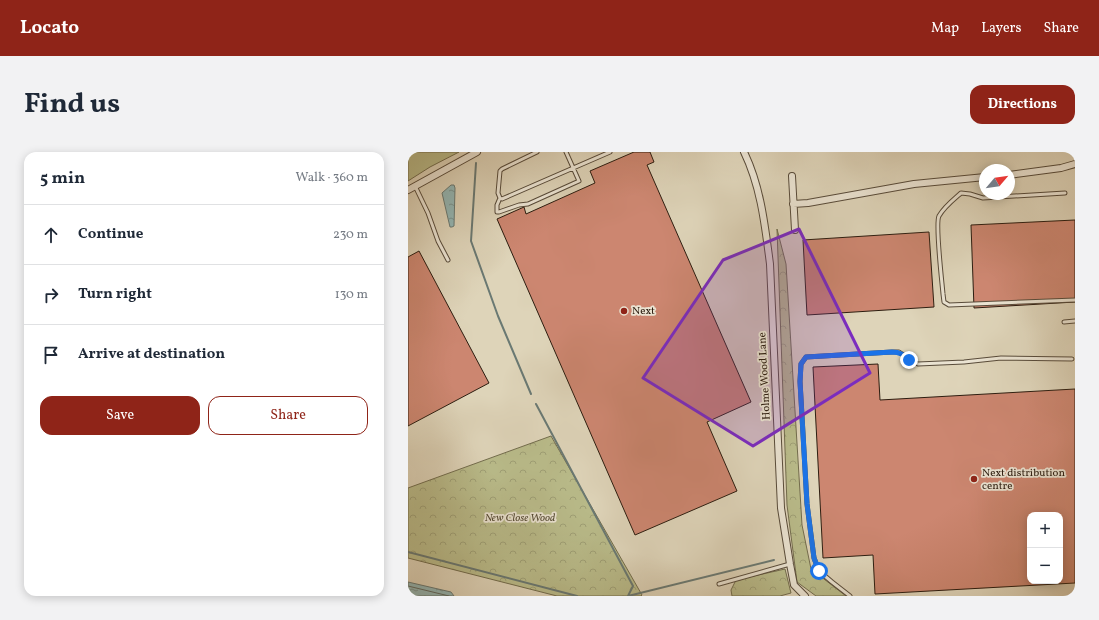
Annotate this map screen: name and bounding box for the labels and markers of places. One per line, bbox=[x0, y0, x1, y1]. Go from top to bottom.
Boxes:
place label: Next bbox=[632, 304, 655, 319]
marker: Next bbox=[619, 306, 629, 316]
place label: Next distribution centre bbox=[982, 466, 1065, 494]
marker: Next distribution centre bbox=[969, 474, 979, 484]

